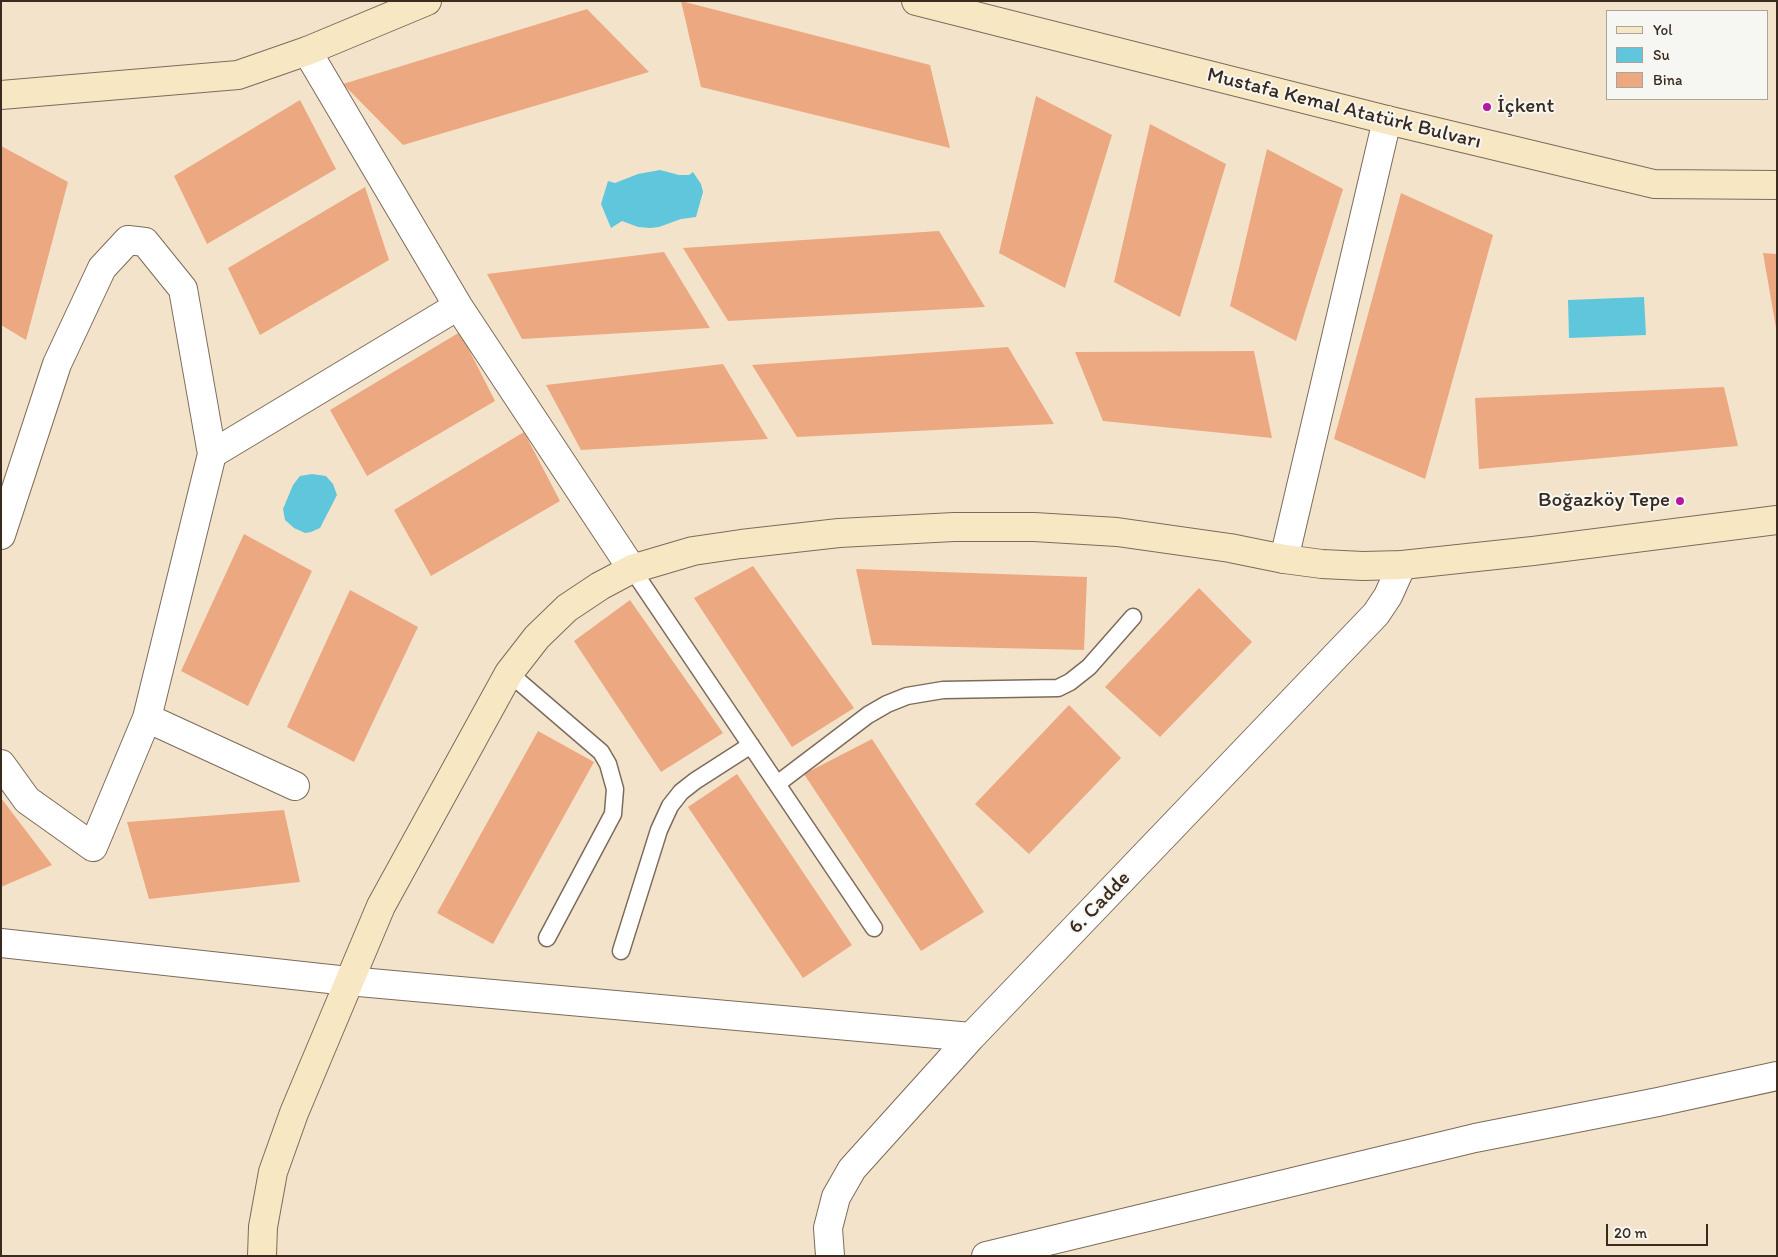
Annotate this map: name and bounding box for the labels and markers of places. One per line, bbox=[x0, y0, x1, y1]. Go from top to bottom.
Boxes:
place label: İçkent bbox=[1497, 94, 1554, 120]
marker: İçkent bbox=[1481, 101, 1493, 113]
place label: Boğazköy Tepe bbox=[1538, 488, 1670, 514]
marker: Boğazköy Tepe bbox=[1674, 495, 1686, 507]

